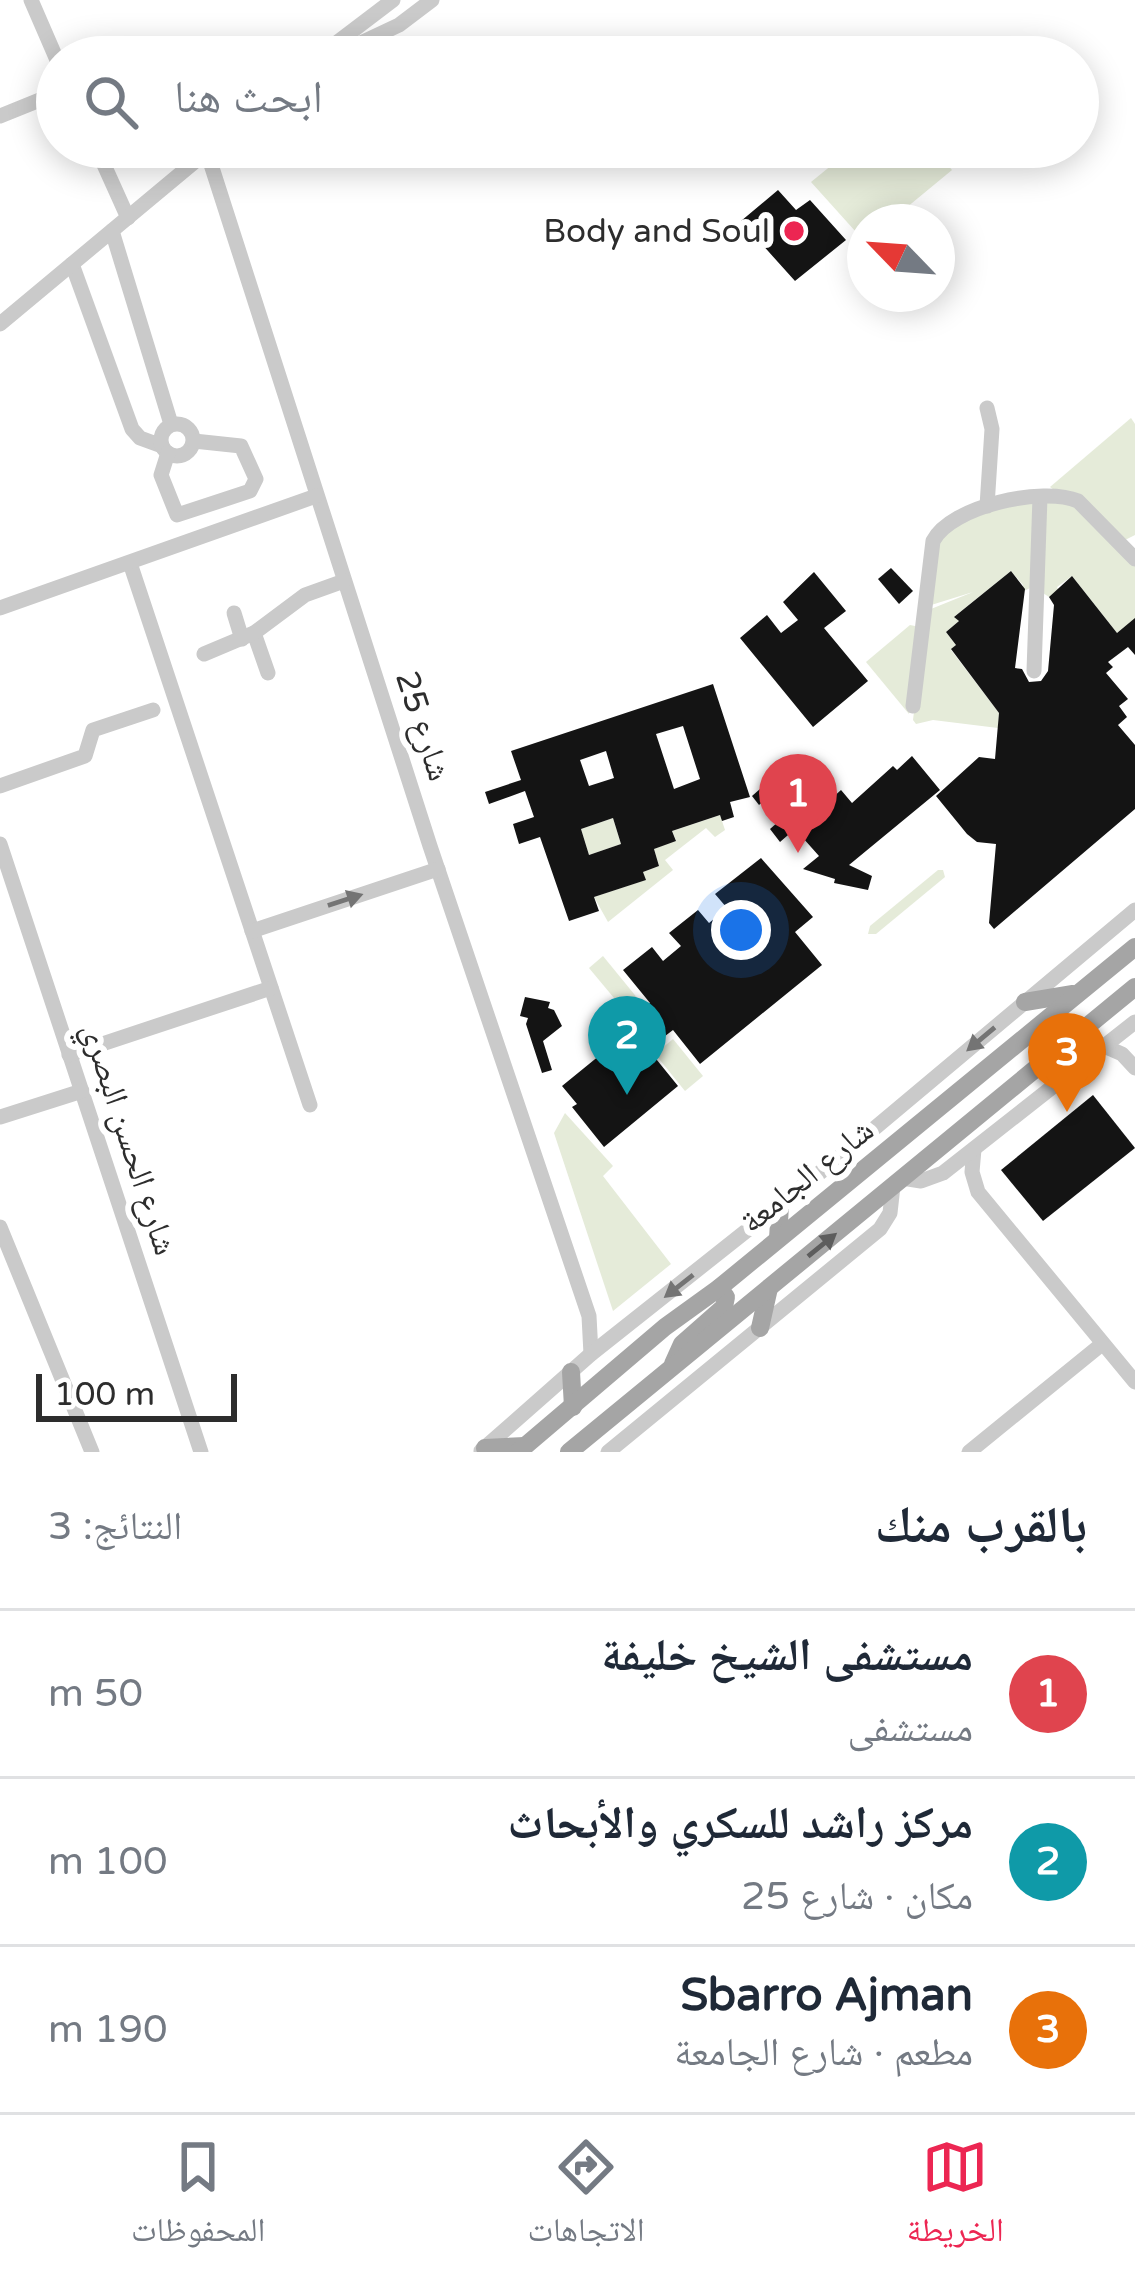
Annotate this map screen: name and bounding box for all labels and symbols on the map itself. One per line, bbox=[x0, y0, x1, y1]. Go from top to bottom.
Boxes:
north arrow bbox=[847, 204, 955, 312]
place label: Body and Soul bbox=[543, 212, 770, 251]
marker: Body and Soul bbox=[781, 218, 807, 244]
street label: شارع 25 bbox=[387, 666, 459, 786]
pin: 1 bbox=[759, 754, 837, 853]
one-way arrow bbox=[327, 890, 363, 908]
your location bbox=[711, 900, 771, 960]
pin: 2 bbox=[588, 996, 666, 1095]
pin: 3 bbox=[1028, 1013, 1106, 1112]
street label: شارع الحسن البصري bbox=[68, 1018, 185, 1262]
one-way arrow bbox=[965, 1026, 996, 1051]
street label: شارع الجامعة bbox=[733, 1110, 881, 1242]
one-way arrow bbox=[807, 1232, 837, 1258]
one-way arrow bbox=[663, 1273, 694, 1298]
scale bar bbox=[36, 1368, 237, 1421]

